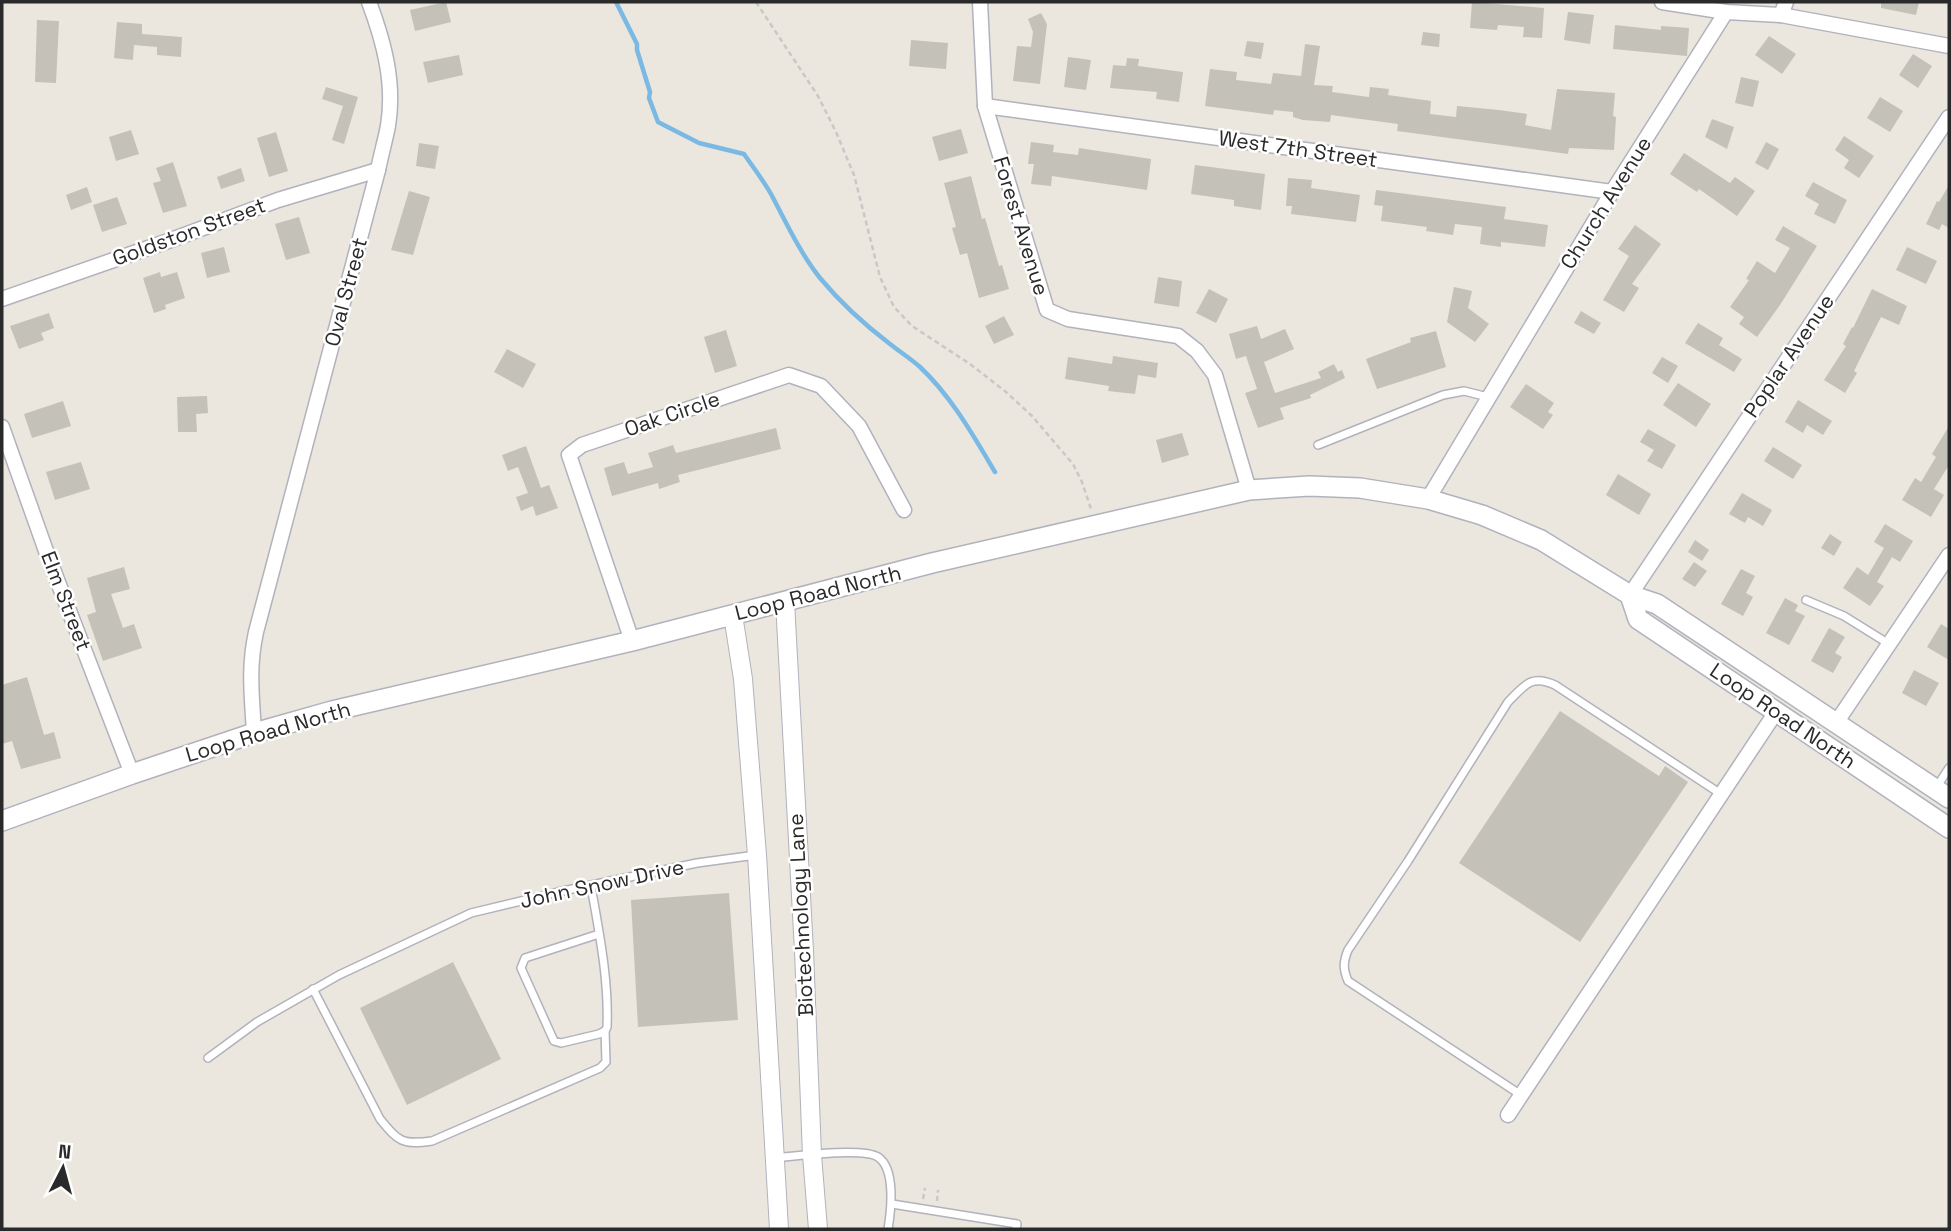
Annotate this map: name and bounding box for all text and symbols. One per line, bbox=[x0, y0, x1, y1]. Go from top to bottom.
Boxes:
street label: West 7th Street bbox=[1217, 124, 1379, 173]
street label: Church Avenue bbox=[1554, 131, 1657, 274]
street label: Forest Avenue bbox=[988, 153, 1055, 299]
street label: Goldston Street bbox=[109, 191, 269, 272]
street label: Oval Street bbox=[318, 234, 373, 349]
street label: Poplar Avenue bbox=[1737, 289, 1840, 423]
street label: Oak Circle bbox=[621, 385, 723, 442]
street label: Elm Street bbox=[35, 547, 98, 654]
street label: Loop Road North bbox=[732, 559, 904, 626]
street label: Loop Road North bbox=[1705, 657, 1862, 774]
street label: Loop Road North bbox=[182, 695, 354, 768]
street label: Biotechnology Lane bbox=[782, 813, 819, 1017]
street label: John Snow Drive bbox=[517, 853, 686, 914]
north arrow bbox=[28, 1133, 98, 1203]
text: N bbox=[57, 1138, 72, 1165]

